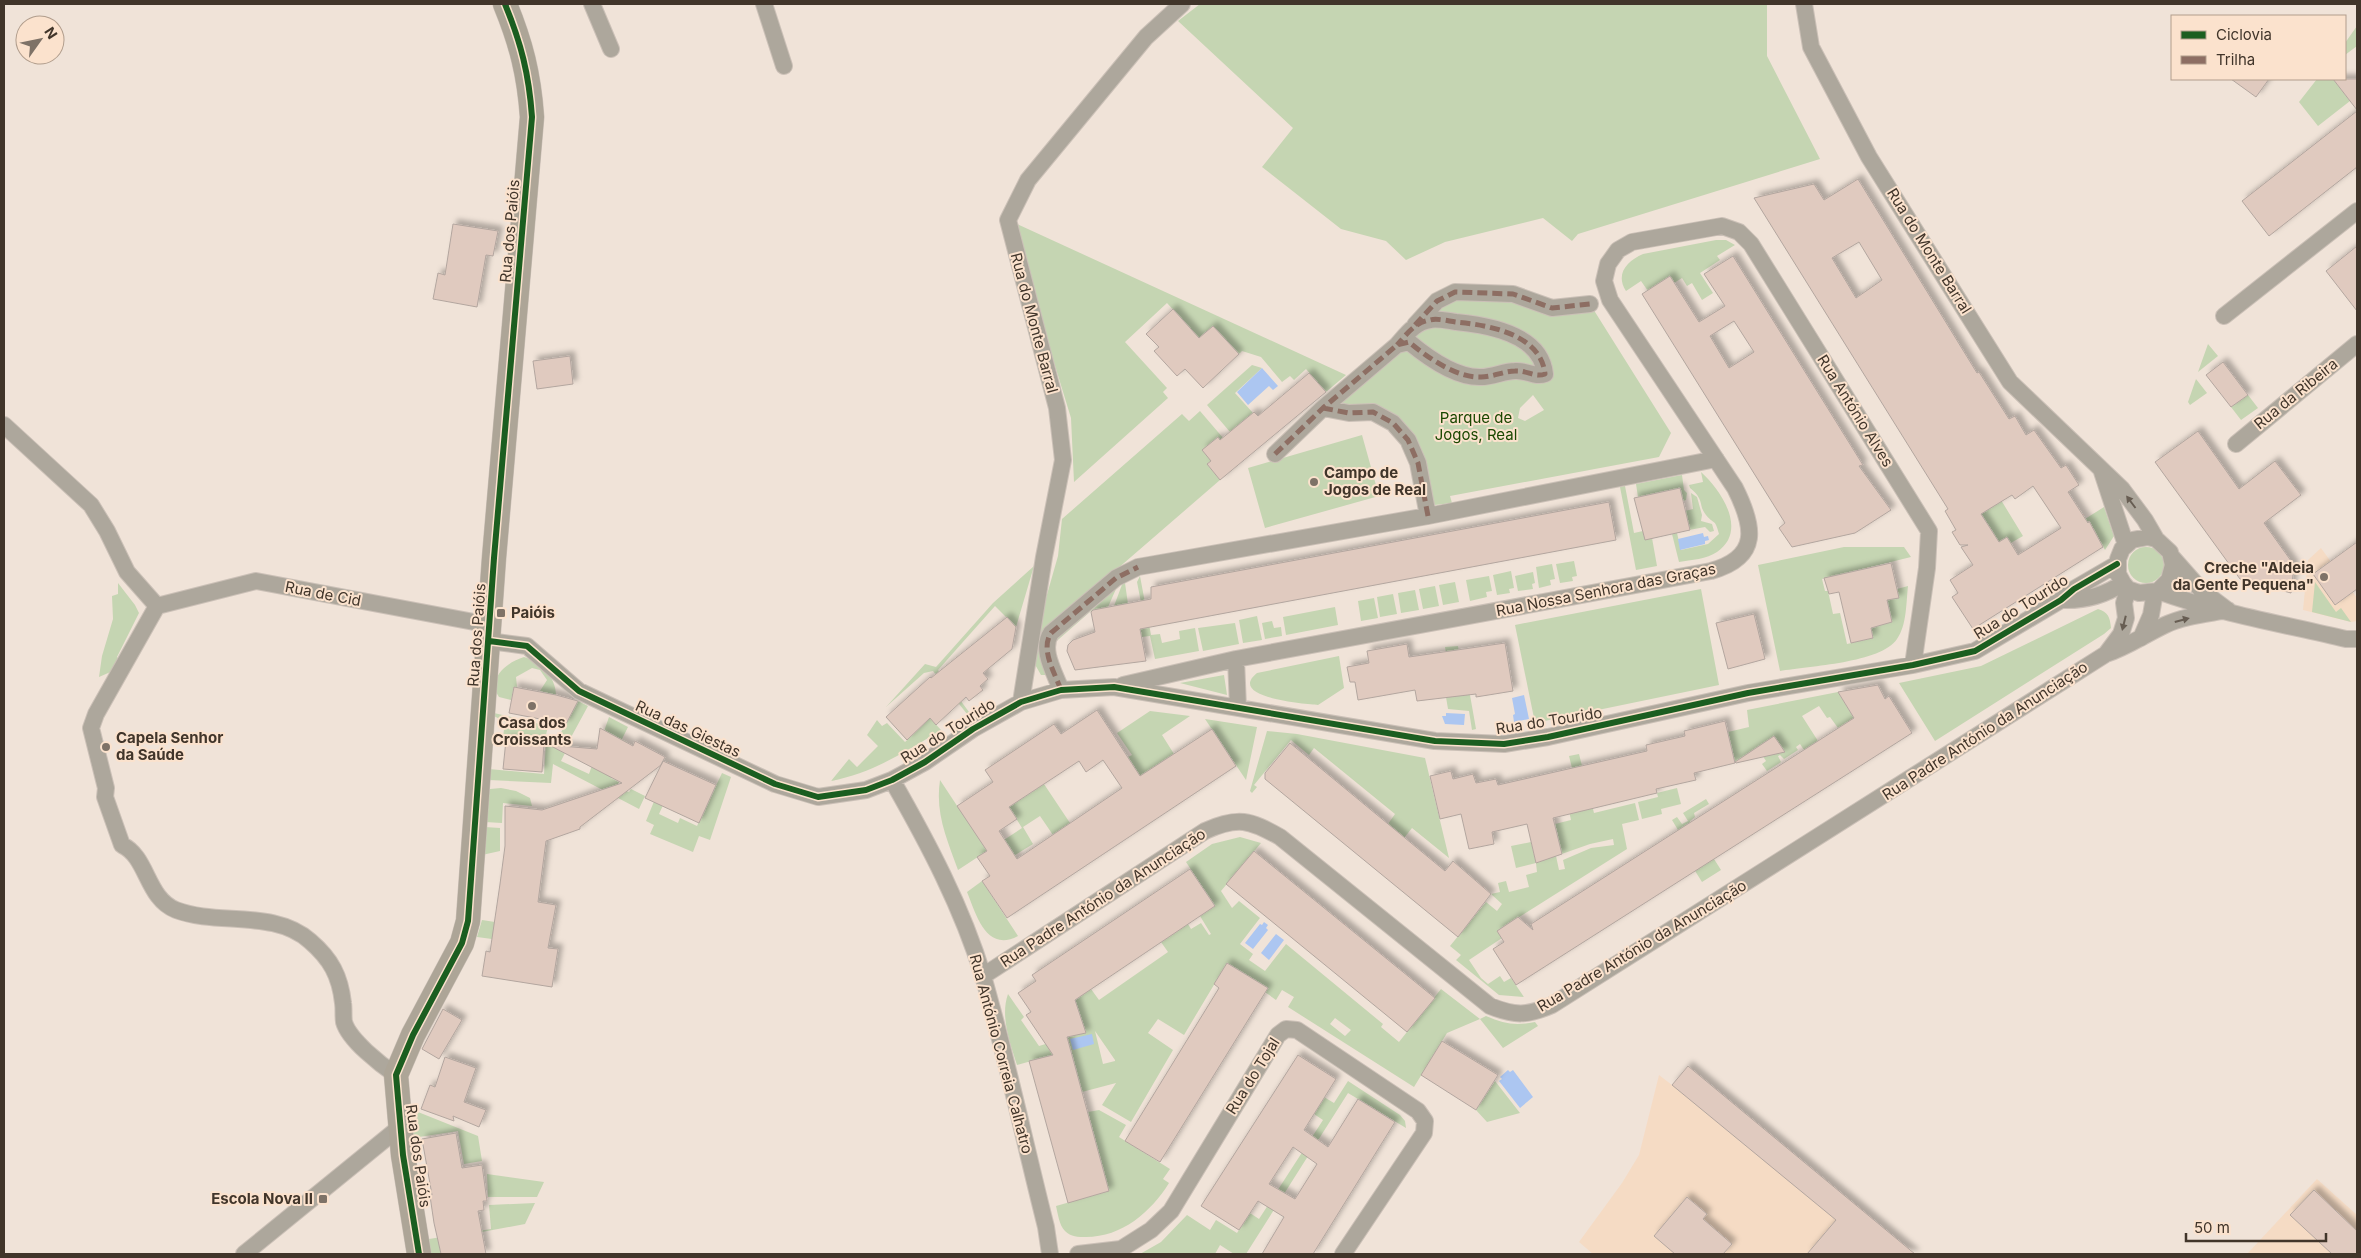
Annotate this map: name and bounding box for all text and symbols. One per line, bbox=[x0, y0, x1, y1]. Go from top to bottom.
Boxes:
north arrow bbox=[15, 15, 65, 65]
legend bbox=[2171, 15, 2346, 80]
text: N bbox=[41, 24, 61, 42]
text: Ciclovia bbox=[2216, 25, 2272, 44]
text: Trilha bbox=[2216, 50, 2255, 69]
street label: Rua dos Paióis bbox=[496, 178, 523, 283]
street label: Rua do Monte Barral bbox=[1883, 184, 1976, 317]
street label: Rua do Monte Barral bbox=[1007, 251, 1062, 395]
street label: Rua António Alves bbox=[1813, 351, 1898, 470]
street label: Rua da Ribeira bbox=[2250, 354, 2341, 433]
park label: Parque de Jogos, Real bbox=[1435, 408, 1517, 444]
place label: Campo de Jogos de Real bbox=[1324, 463, 1426, 499]
marker: Campo de Jogos de Real bbox=[1308, 476, 1320, 488]
one-way arrow bbox=[2126, 496, 2137, 509]
place label: Creche "Aldeia da Gente Pequena" bbox=[2173, 558, 2314, 594]
street label: Rua Nossa Senhora das Graças bbox=[1494, 559, 1717, 620]
street label: Rua do Tourido bbox=[1970, 570, 2071, 643]
marker: Creche "Aldeia da Gente Pequena" bbox=[2318, 571, 2330, 583]
street label: Rua de Cid bbox=[283, 577, 363, 610]
street label: Rua dos Paióis bbox=[463, 583, 490, 687]
place label: Paióis bbox=[511, 603, 555, 622]
marker: Paióis bbox=[495, 607, 507, 619]
one-way arrow bbox=[2120, 616, 2128, 631]
one-way arrow bbox=[2174, 616, 2189, 624]
street label: Rua Padre António da Anunciação bbox=[1879, 657, 2091, 804]
street label: Rua do Tourido bbox=[897, 694, 998, 767]
street label: Rua das Giestas bbox=[633, 696, 744, 761]
marker: Casa dos Croissants bbox=[526, 700, 538, 712]
street label: Rua do Tourido bbox=[1494, 703, 1604, 738]
place label: Casa dos Croissants bbox=[493, 713, 571, 749]
place label: Capela Senhor da Saúde bbox=[116, 728, 223, 764]
marker: Capela Senhor da Saúde bbox=[100, 741, 112, 753]
street label: Rua Padre António da Anunciação bbox=[997, 824, 1209, 971]
street label: Rua Padre António da Anunciação bbox=[1534, 875, 1750, 1016]
street label: Rua António Correia Calhatro bbox=[966, 952, 1037, 1156]
street label: Rua do Tojal bbox=[1222, 1034, 1284, 1118]
street label: Rua dos Paióis bbox=[402, 1103, 435, 1209]
place label: Escola Nova II bbox=[211, 1189, 313, 1208]
marker: Escola Nova II bbox=[317, 1193, 329, 1205]
scale bar bbox=[2186, 1210, 2326, 1242]
text: 50 m bbox=[2194, 1218, 2230, 1237]

